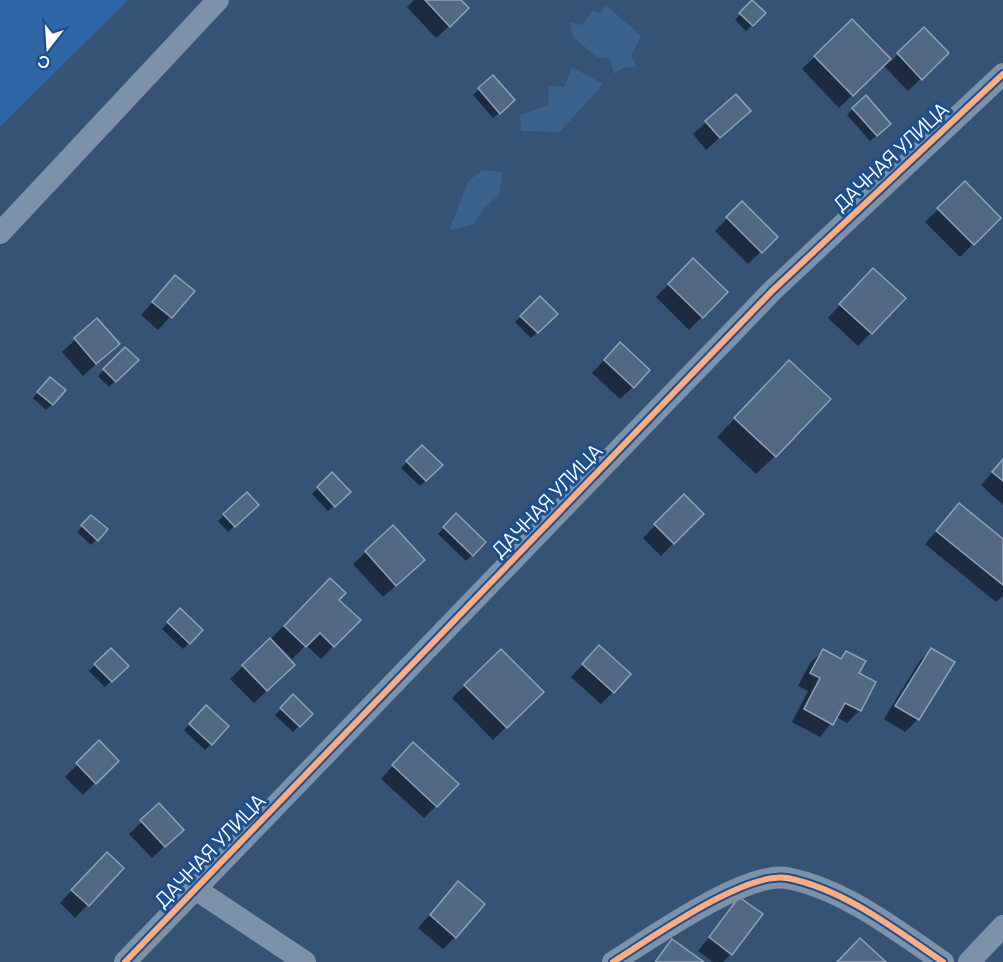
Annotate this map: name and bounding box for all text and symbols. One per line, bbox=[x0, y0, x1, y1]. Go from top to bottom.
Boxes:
north arrow bbox=[18, 18, 78, 78]
text: С bbox=[35, 50, 52, 75]
street label: ДАЧНАЯ УЛИЦА bbox=[827, 96, 955, 217]
street label: ДАЧНАЯ УЛИЦА bbox=[485, 437, 608, 564]
street label: ДАЧНАЯ УЛИЦА bbox=[148, 787, 271, 914]

